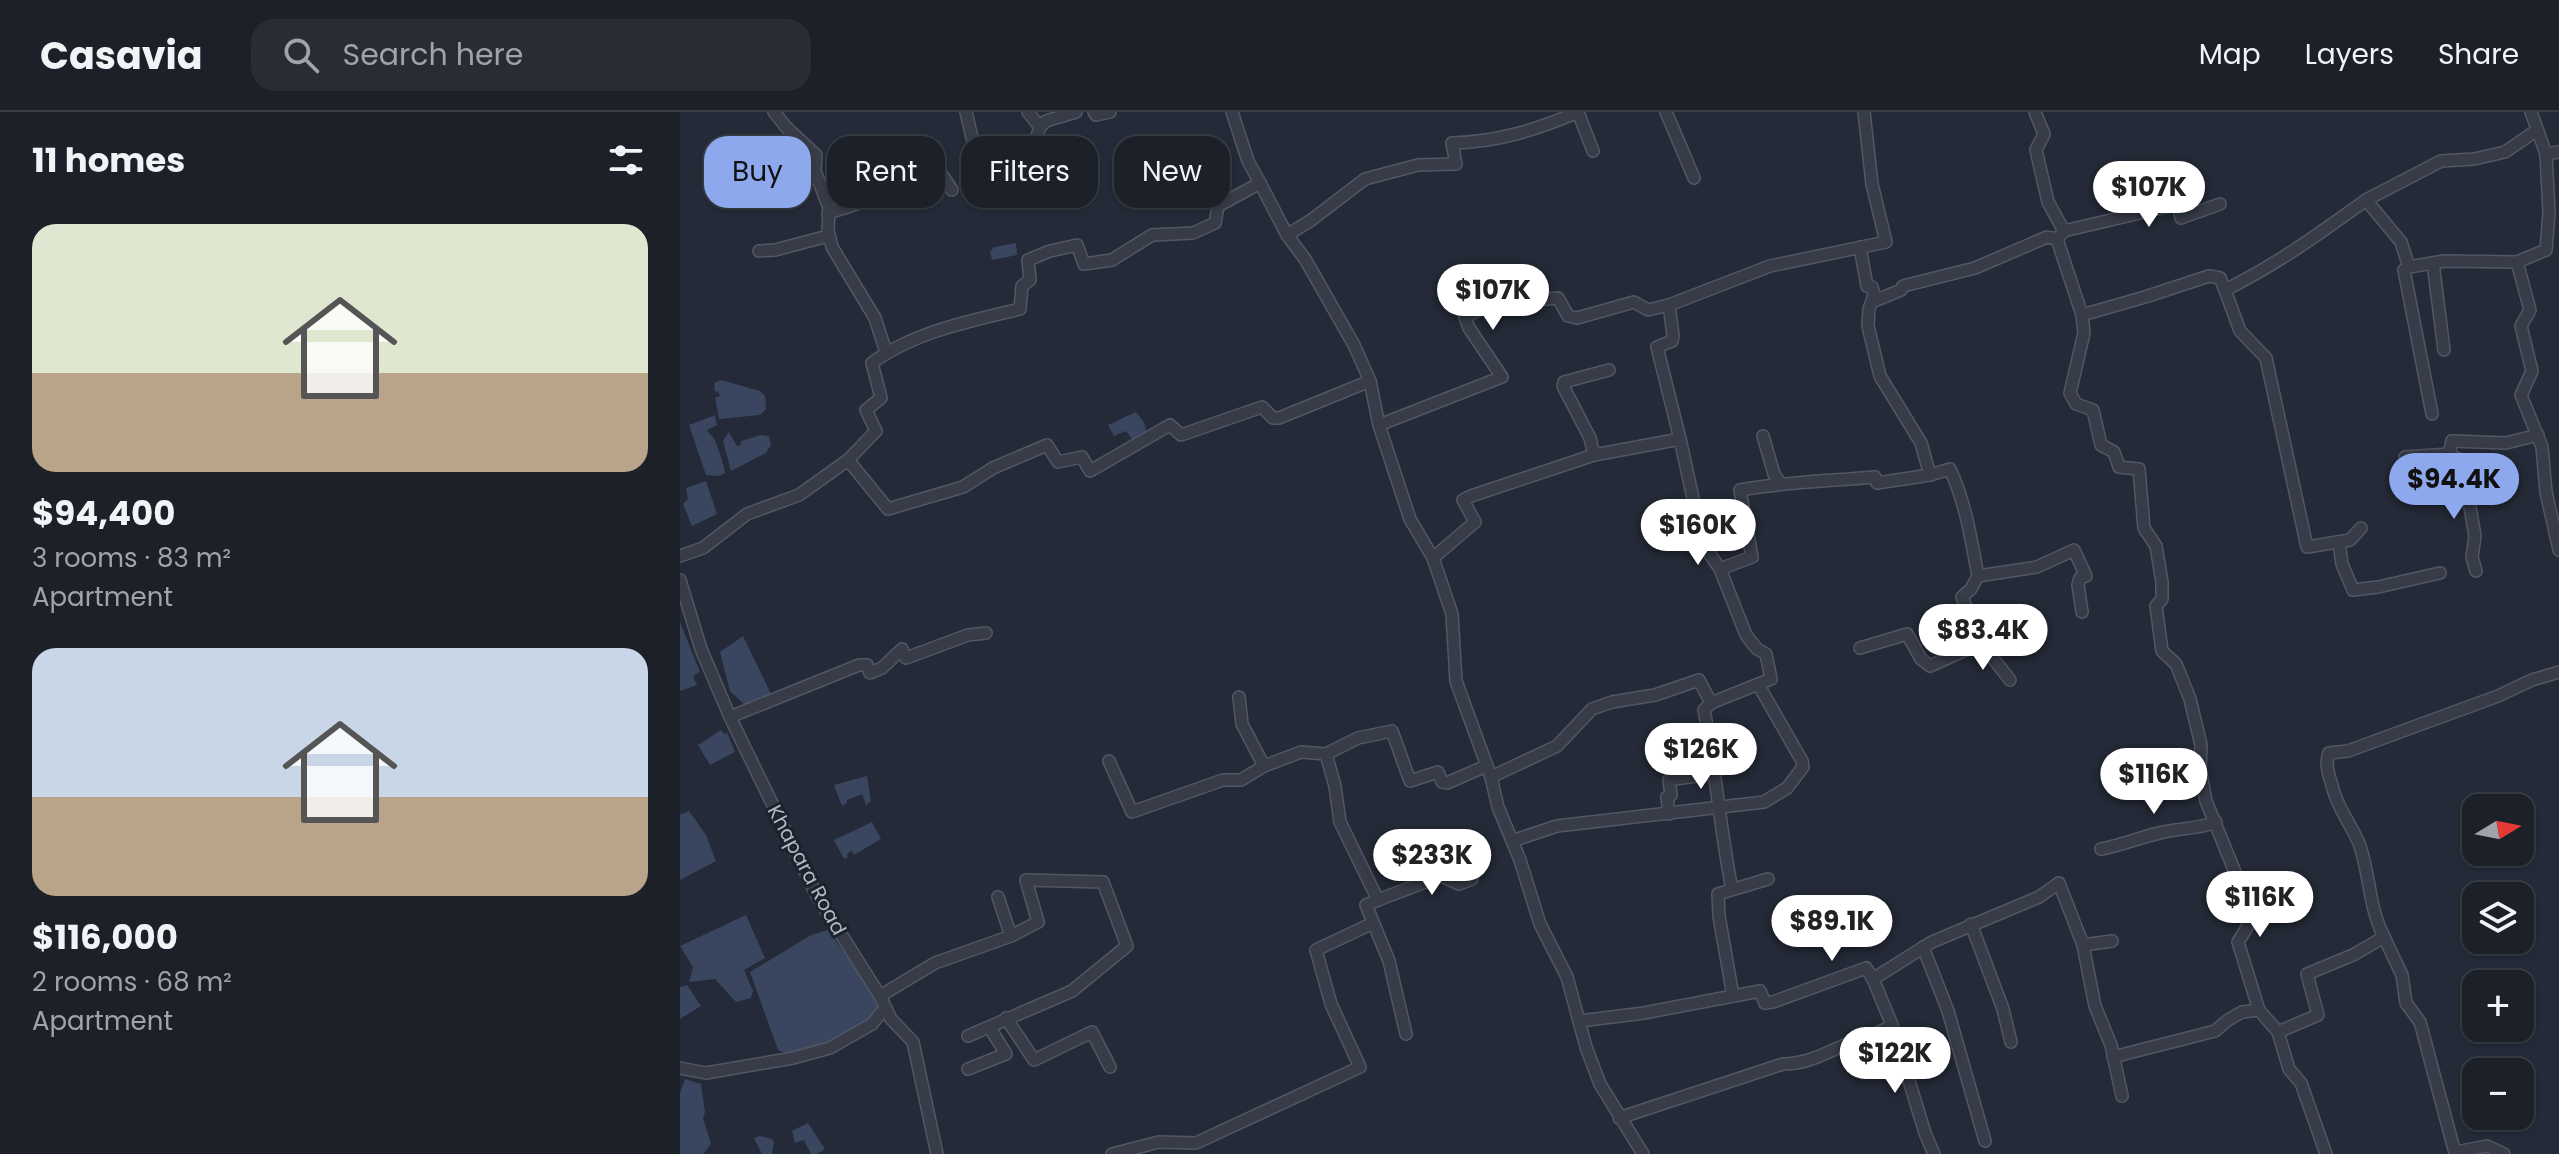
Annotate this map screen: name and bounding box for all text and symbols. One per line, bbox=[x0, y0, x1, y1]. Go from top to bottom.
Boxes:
search box bbox=[251, 19, 811, 91]
text: Casavia bbox=[40, 29, 203, 82]
icon: search bbox=[279, 33, 323, 77]
text: Search here bbox=[343, 33, 523, 76]
text: Map bbox=[2199, 35, 2261, 74]
text: Layers bbox=[2305, 35, 2394, 74]
text: Share bbox=[2438, 35, 2519, 74]
text: 11 homes bbox=[32, 136, 185, 184]
chip: Buy bbox=[704, 136, 811, 208]
chip: Rent bbox=[827, 136, 945, 208]
chip: Filters bbox=[961, 136, 1098, 208]
chip: New bbox=[1114, 136, 1230, 208]
icon: filters bbox=[604, 138, 648, 182]
pin: $107K bbox=[2093, 161, 2205, 229]
text: $107K bbox=[2111, 169, 2187, 205]
pin: $107K bbox=[1437, 264, 1549, 332]
text: $107K bbox=[1455, 272, 1531, 308]
icon: home bbox=[268, 276, 412, 420]
pin: $94.4K bbox=[2389, 453, 2519, 521]
text: $94.4K bbox=[2407, 461, 2501, 497]
text: $94,400 bbox=[32, 489, 175, 537]
pin: $160K bbox=[1642, 499, 1754, 567]
text: $160K bbox=[1659, 507, 1737, 543]
text: 3 rooms · 83 m² bbox=[32, 540, 231, 576]
text: Apartment bbox=[32, 579, 173, 615]
pin: $83.4K bbox=[1918, 604, 2048, 672]
text: $83.4K bbox=[1937, 612, 2029, 648]
icon: home bbox=[268, 700, 412, 844]
pin: $126K bbox=[1645, 723, 1757, 791]
text: $126K bbox=[1663, 731, 1739, 767]
pin: $116K bbox=[2098, 748, 2210, 816]
text: $116K bbox=[2118, 756, 2190, 792]
north arrow bbox=[2462, 794, 2534, 866]
map controls bbox=[2462, 794, 2534, 1130]
street label: Khapara Road bbox=[761, 800, 853, 940]
pin: $233K bbox=[1376, 829, 1488, 897]
text: $233K bbox=[1391, 837, 1473, 873]
pin: $116K bbox=[2204, 871, 2316, 939]
text: $116K bbox=[2224, 879, 2296, 915]
button: layers bbox=[2462, 882, 2534, 954]
pin: $89.1K bbox=[1767, 895, 1897, 963]
text: $89.1K bbox=[1789, 903, 1875, 939]
text: $116,000 bbox=[32, 913, 178, 961]
text: 2 rooms · 68 m² bbox=[32, 964, 232, 1000]
button: + bbox=[2462, 970, 2534, 1042]
text: Apartment bbox=[32, 1003, 173, 1039]
pin: $122K bbox=[1839, 1027, 1951, 1095]
text: $122K bbox=[1858, 1035, 1932, 1071]
button: − bbox=[2462, 1058, 2534, 1130]

